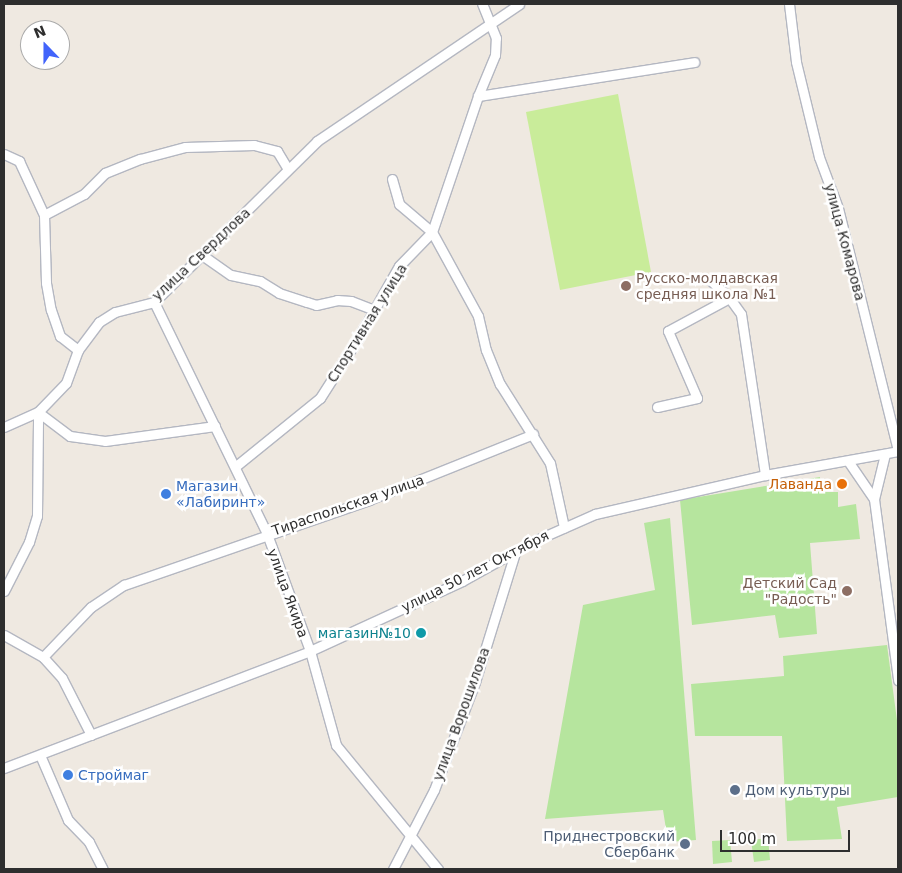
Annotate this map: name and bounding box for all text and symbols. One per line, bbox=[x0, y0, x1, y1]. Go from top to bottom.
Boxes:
north arrow bbox=[20, 20, 70, 70]
text: N bbox=[31, 22, 48, 42]
street label: улица Комарова bbox=[821, 181, 869, 303]
street label: улица Свердлова bbox=[148, 204, 254, 304]
street label: Спортивная улица bbox=[324, 260, 410, 386]
place label: Русско-молдавская средняя школа №1 bbox=[636, 270, 778, 302]
marker: Русско-молдавская средняя школа №1 bbox=[620, 280, 632, 292]
street label: Тираспольская улица bbox=[270, 471, 426, 539]
place label: Лаванда bbox=[769, 476, 832, 492]
place label: Магазин «Лабиринт» bbox=[176, 478, 265, 511]
marker: Лаванда bbox=[836, 478, 848, 490]
marker: Магазин «Лабиринт» bbox=[160, 488, 172, 500]
street label: улица 50 лет Октября bbox=[398, 526, 552, 616]
street label: улица Якира bbox=[264, 546, 312, 640]
place label: Детский Сад "Радость" bbox=[742, 575, 837, 608]
marker: Детский Сад "Радость" bbox=[841, 585, 853, 597]
place label: магазин№10 bbox=[318, 625, 411, 641]
marker: магазин№10 bbox=[415, 627, 427, 639]
street label: улица Ворошилова bbox=[429, 645, 493, 783]
place label: Строймаг bbox=[78, 767, 149, 783]
marker: Строймаг bbox=[62, 769, 74, 781]
place label: Дом культуры bbox=[745, 782, 850, 798]
marker: Дом культуры bbox=[729, 784, 741, 796]
scale bar bbox=[722, 820, 852, 852]
place label: Приднестровский Сбербанк bbox=[543, 828, 675, 860]
text: 100 m bbox=[728, 830, 776, 848]
marker: Приднестровский Сбербанк bbox=[679, 838, 691, 850]

